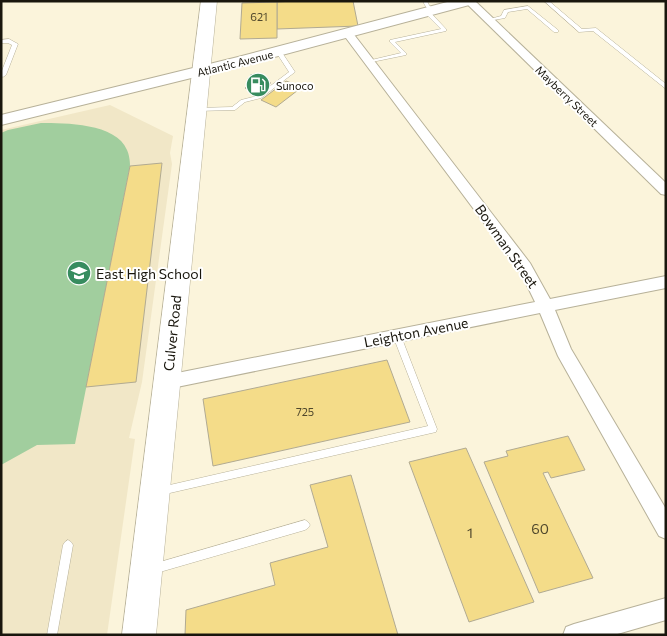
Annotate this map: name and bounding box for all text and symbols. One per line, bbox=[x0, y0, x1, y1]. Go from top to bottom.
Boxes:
house number: 621 bbox=[250, 10, 268, 23]
street label: Atlantic Avenue bbox=[196, 47, 275, 79]
street label: Mayberry Street bbox=[533, 63, 601, 129]
fuel station icon: Sunoco bbox=[245, 72, 271, 98]
place label: Sunoco bbox=[276, 79, 314, 92]
street label: Bowman Street bbox=[472, 201, 542, 291]
school or university icon: East High School bbox=[66, 260, 92, 286]
place label: East High School bbox=[96, 265, 202, 282]
street label: Culver Road bbox=[160, 294, 184, 372]
street label: Leighton Avenue bbox=[362, 314, 470, 350]
house number: 725 bbox=[296, 405, 314, 418]
house number: 60 bbox=[531, 520, 549, 537]
house number: 1 bbox=[467, 524, 473, 541]

